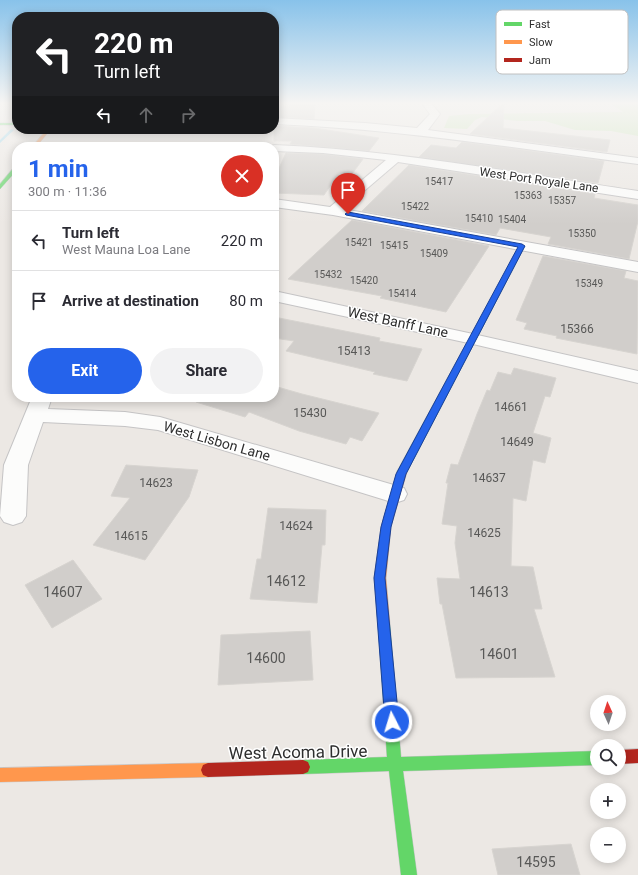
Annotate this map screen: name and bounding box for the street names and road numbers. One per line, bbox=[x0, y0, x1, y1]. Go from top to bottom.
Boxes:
street label: West Port Royale Lane bbox=[479, 165, 599, 195]
street label: West Banff Lane bbox=[346, 304, 450, 340]
street label: West Lisbon Lane bbox=[162, 418, 272, 464]
street label: West Acoma Drive bbox=[229, 741, 367, 763]

